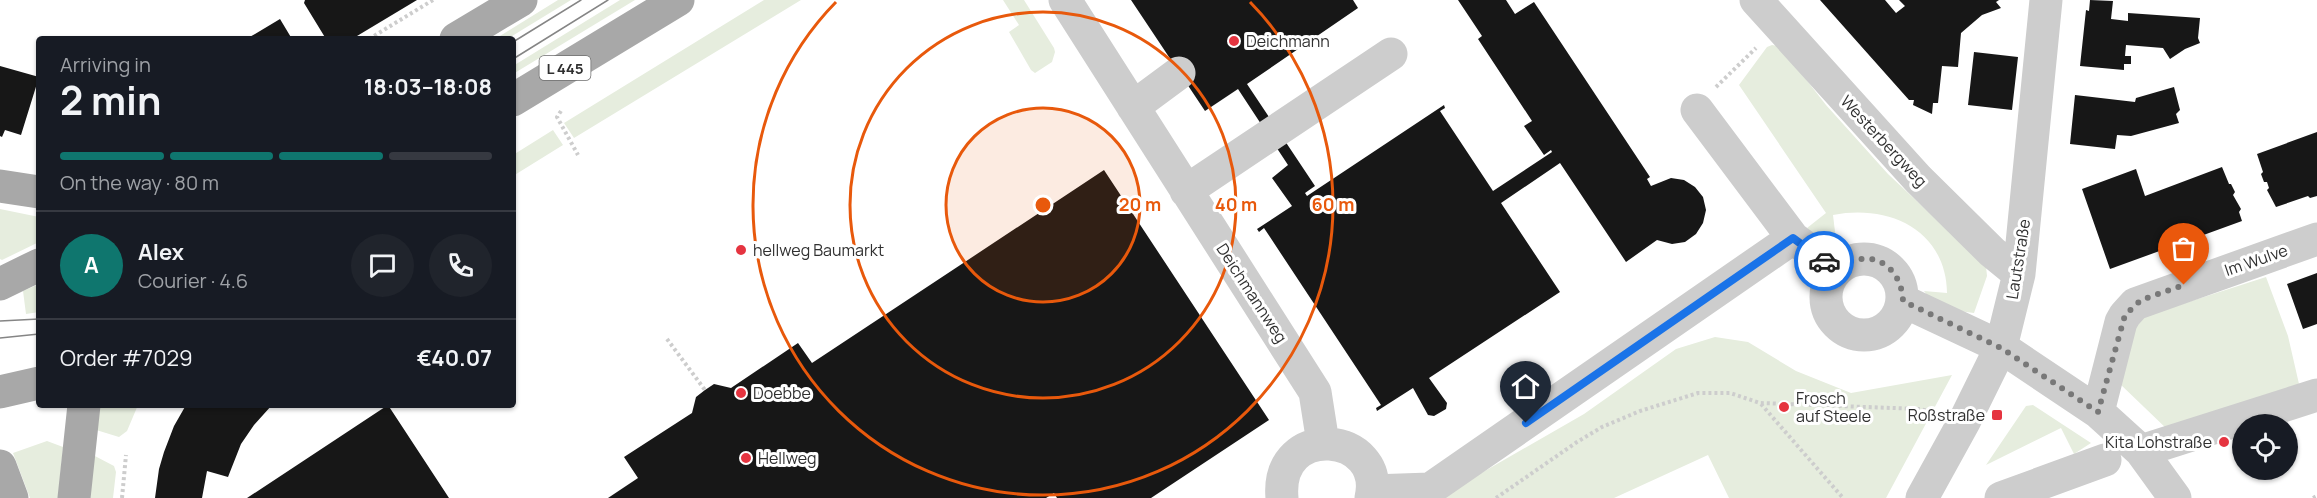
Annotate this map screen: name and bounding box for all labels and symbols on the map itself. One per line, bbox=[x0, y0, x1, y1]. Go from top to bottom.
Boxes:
place label: Deichmann bbox=[1246, 30, 1330, 52]
marker: Deichmann bbox=[1227, 34, 1241, 48]
road number: L 445 bbox=[540, 56, 590, 80]
street label: Westerbergweg bbox=[1836, 91, 1932, 191]
text: 20 m bbox=[1119, 192, 1161, 216]
text: 40 m bbox=[1215, 192, 1257, 216]
text: 60 m bbox=[1312, 192, 1354, 216]
centre of rings bbox=[1033, 195, 1053, 215]
street label: Lautstraße bbox=[2001, 217, 2035, 301]
pin bbox=[2158, 223, 2209, 285]
courier bbox=[1794, 231, 1854, 291]
place label: hellweg Baumarkt bbox=[753, 239, 884, 261]
street label: Deichmannweg bbox=[1212, 239, 1292, 347]
street label: Im Wulve bbox=[2221, 239, 2291, 281]
marker: hellweg Baumarkt bbox=[734, 243, 748, 257]
pin bbox=[1500, 361, 1551, 423]
place label: Doebbe bbox=[753, 382, 811, 404]
marker: Doebbe bbox=[734, 386, 748, 400]
place label: Frosch auf Steele bbox=[1796, 387, 1871, 427]
marker: Frosch auf Steele bbox=[1777, 400, 1791, 414]
place label: Roßstraße bbox=[1908, 404, 1985, 426]
marker: Roßstraße bbox=[1990, 408, 2004, 422]
place label: Kita Lohstraße bbox=[2105, 431, 2212, 453]
marker: Kita Lohstraße bbox=[2217, 435, 2231, 449]
place label: Hellweg bbox=[758, 447, 817, 469]
marker: Hellweg bbox=[739, 451, 753, 465]

